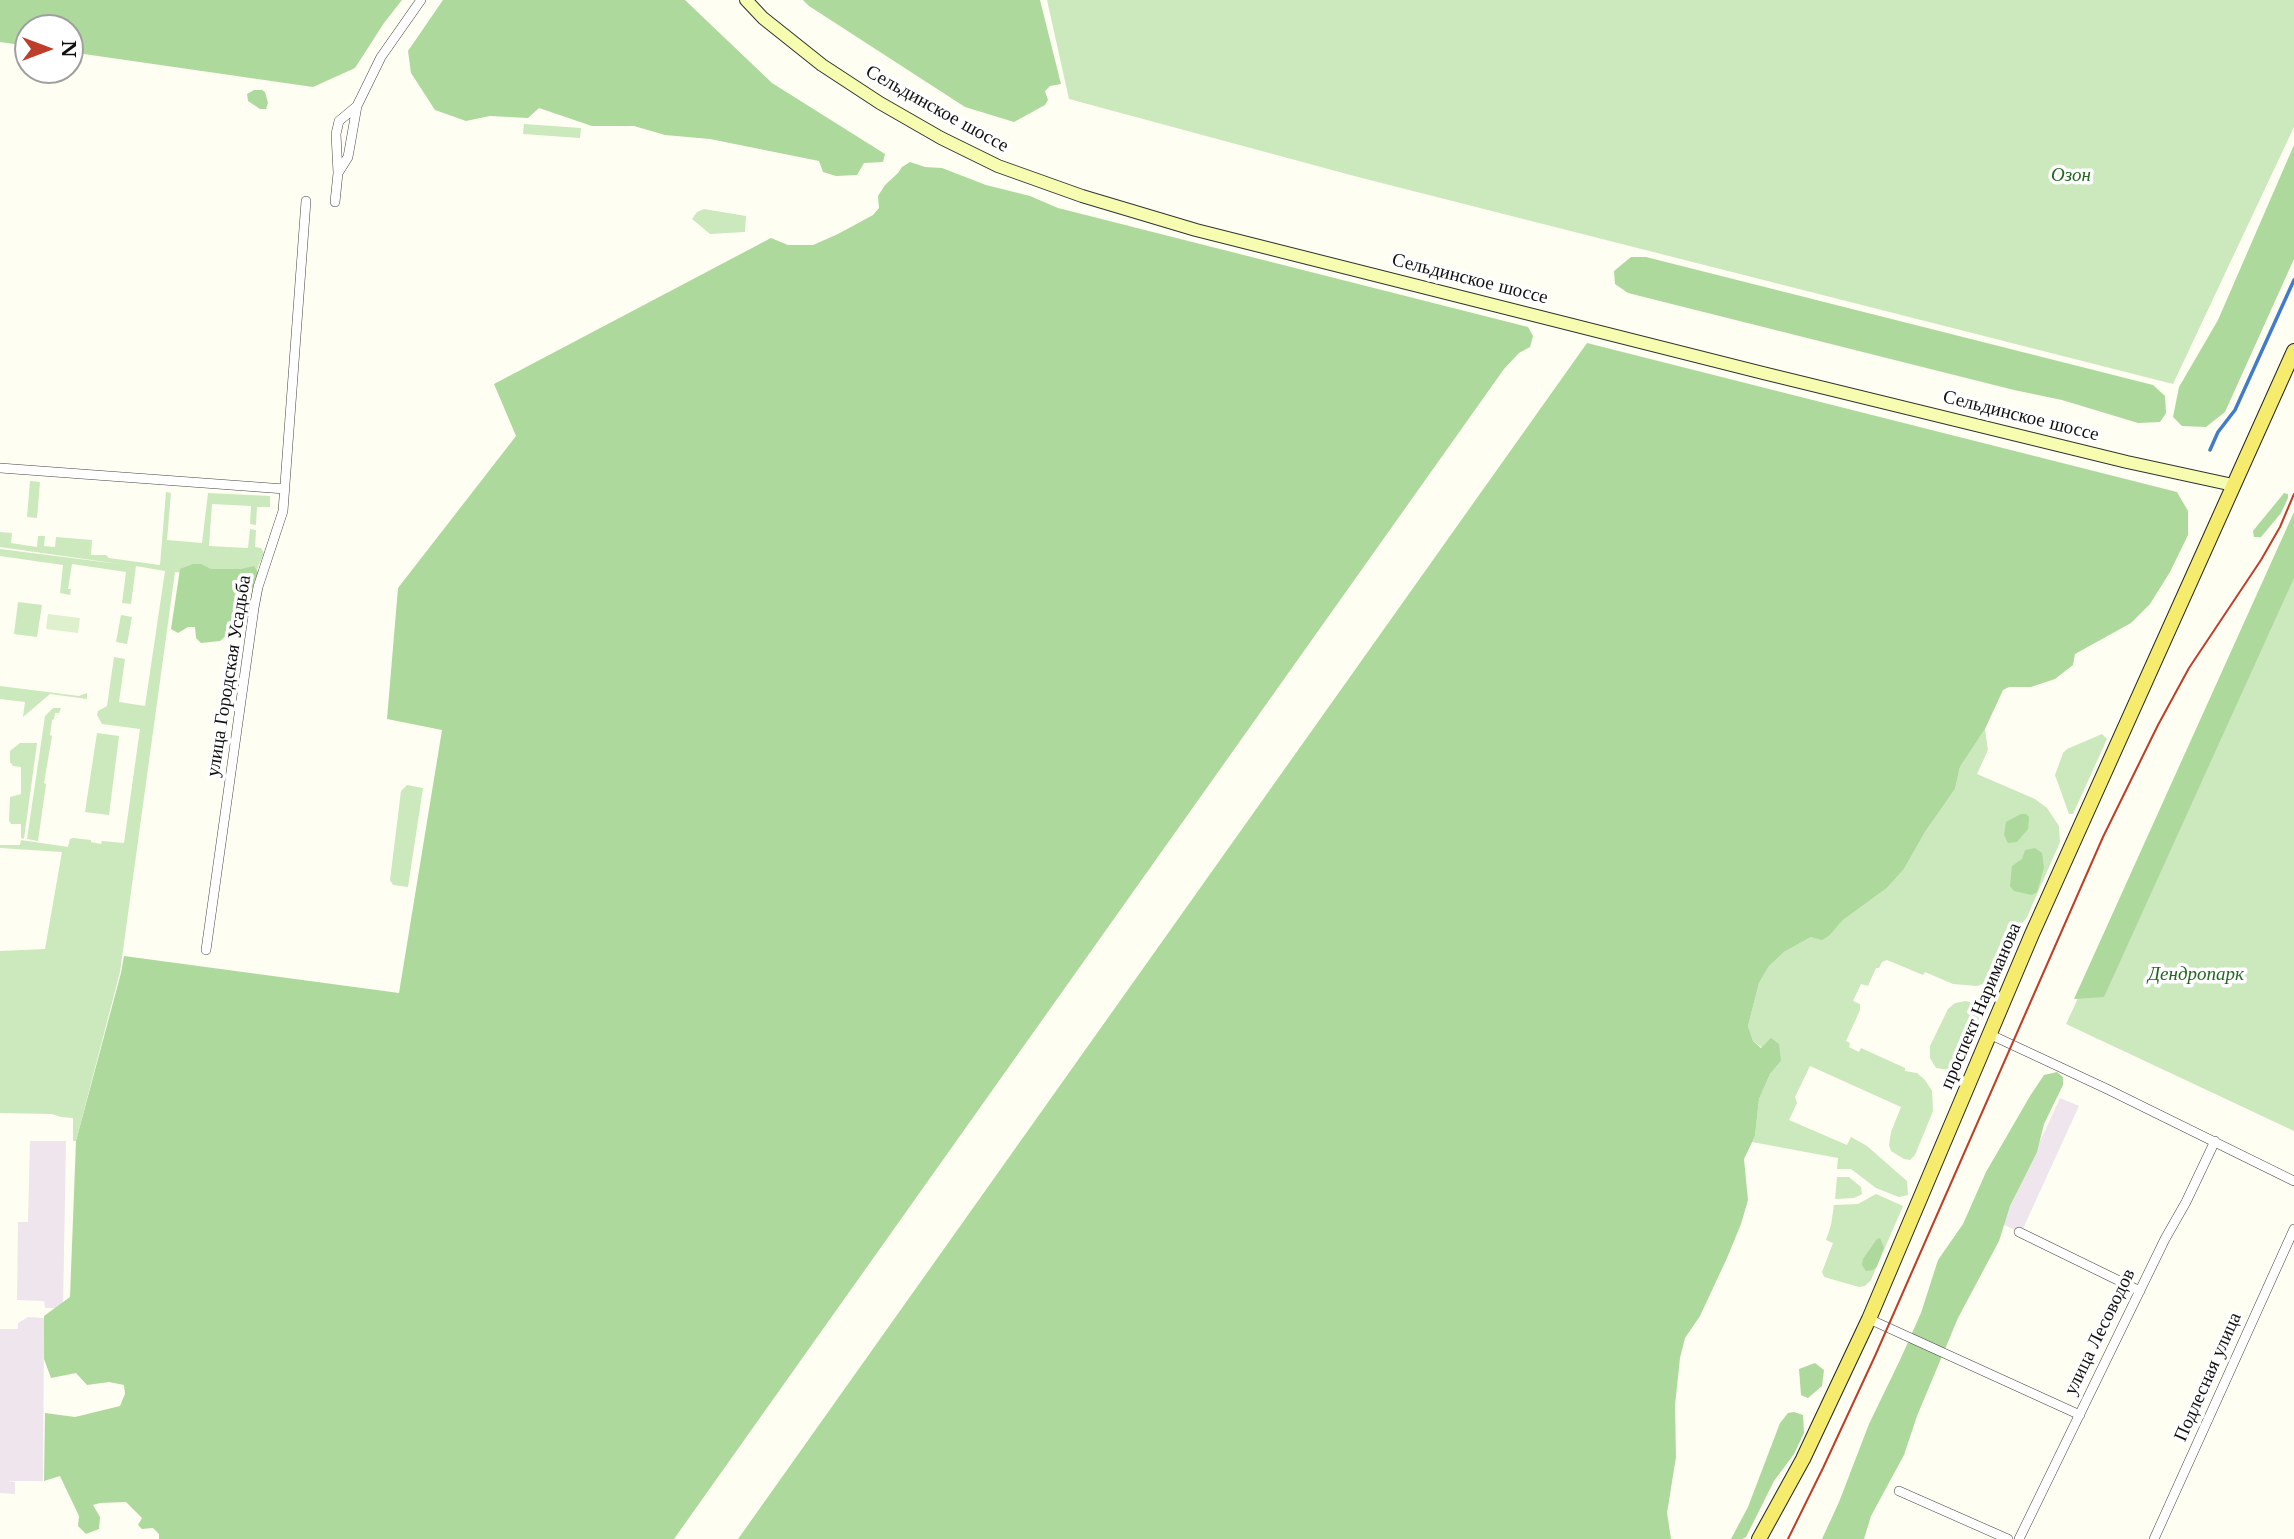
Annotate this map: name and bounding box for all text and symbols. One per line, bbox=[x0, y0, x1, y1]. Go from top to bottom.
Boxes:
north arrow bbox=[14, 14, 84, 84]
text: N bbox=[57, 40, 80, 58]
street label: Сельдинское шоссе bbox=[862, 60, 1012, 158]
park label: Озон bbox=[2051, 165, 2091, 187]
street label: Сельдинское шоссе bbox=[1390, 249, 1550, 309]
street label: Сельдинское шоссе bbox=[1941, 386, 2101, 446]
street label: улица Городская Усадьба bbox=[202, 573, 256, 779]
street label: проспект Нариманова bbox=[1936, 919, 2026, 1093]
park label: Дендропарк bbox=[2148, 964, 2244, 986]
street label: улица Лесоводов bbox=[2060, 1265, 2140, 1399]
street label: Подлесная улица bbox=[2169, 1309, 2247, 1445]

